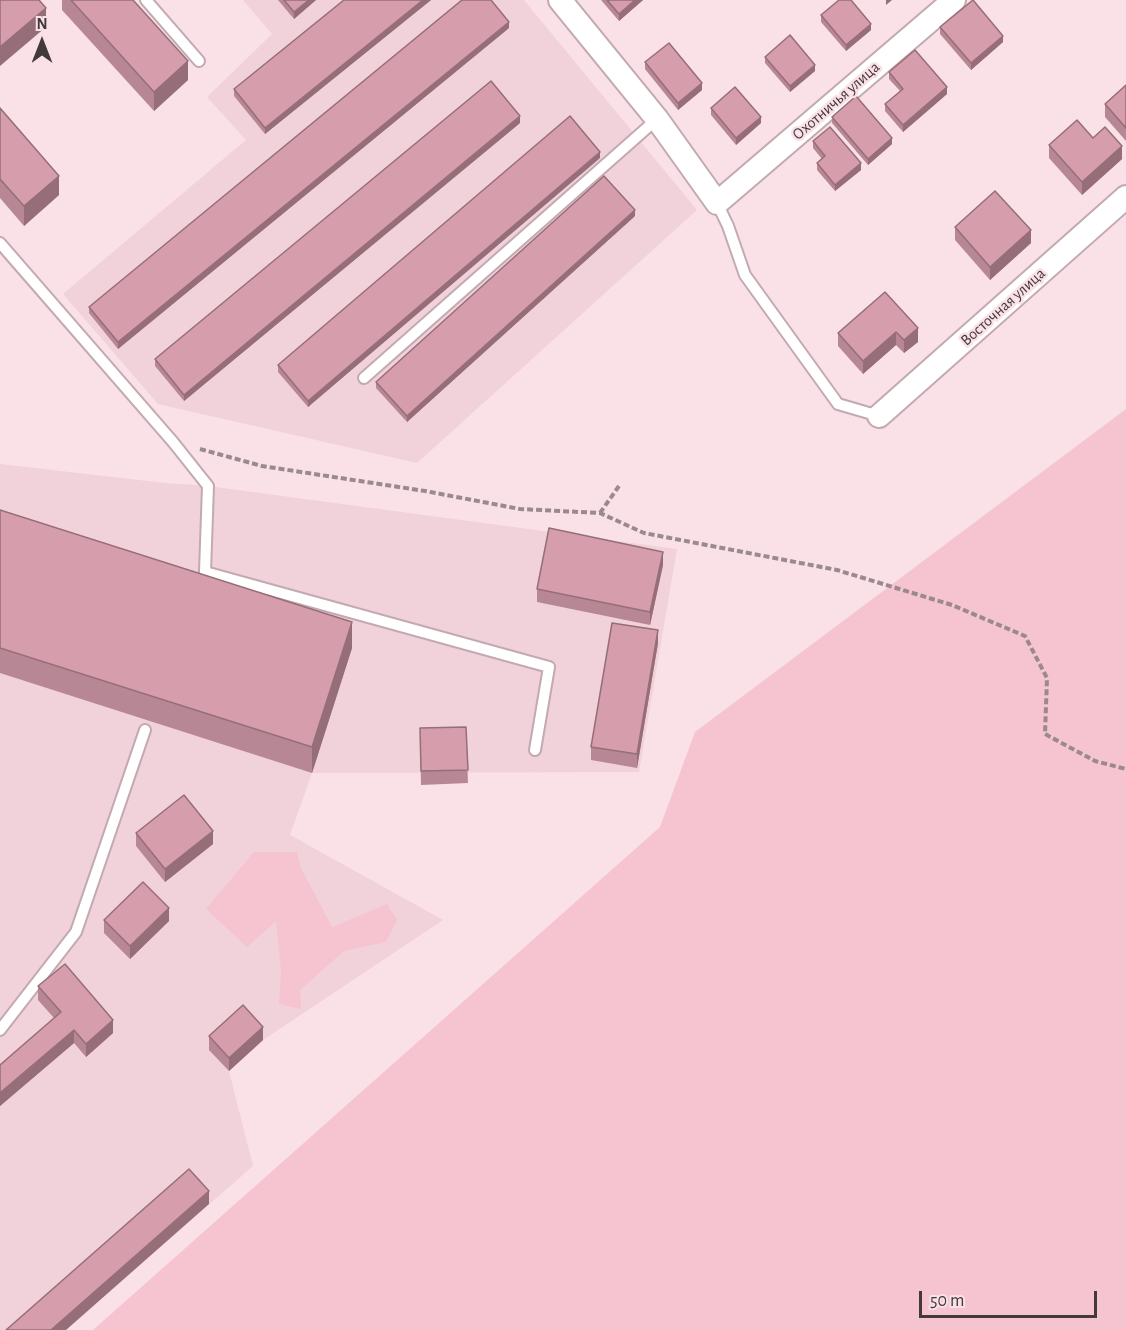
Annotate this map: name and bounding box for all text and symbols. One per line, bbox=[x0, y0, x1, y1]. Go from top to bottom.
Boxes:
north arrow bbox=[12, 12, 72, 72]
text: N bbox=[36, 16, 48, 32]
street label: Охотничья улица bbox=[788, 58, 884, 144]
street label: Восточная улица bbox=[957, 264, 1049, 350]
scale bar bbox=[922, 1279, 1100, 1317]
text: 50 m bbox=[930, 1292, 964, 1310]

